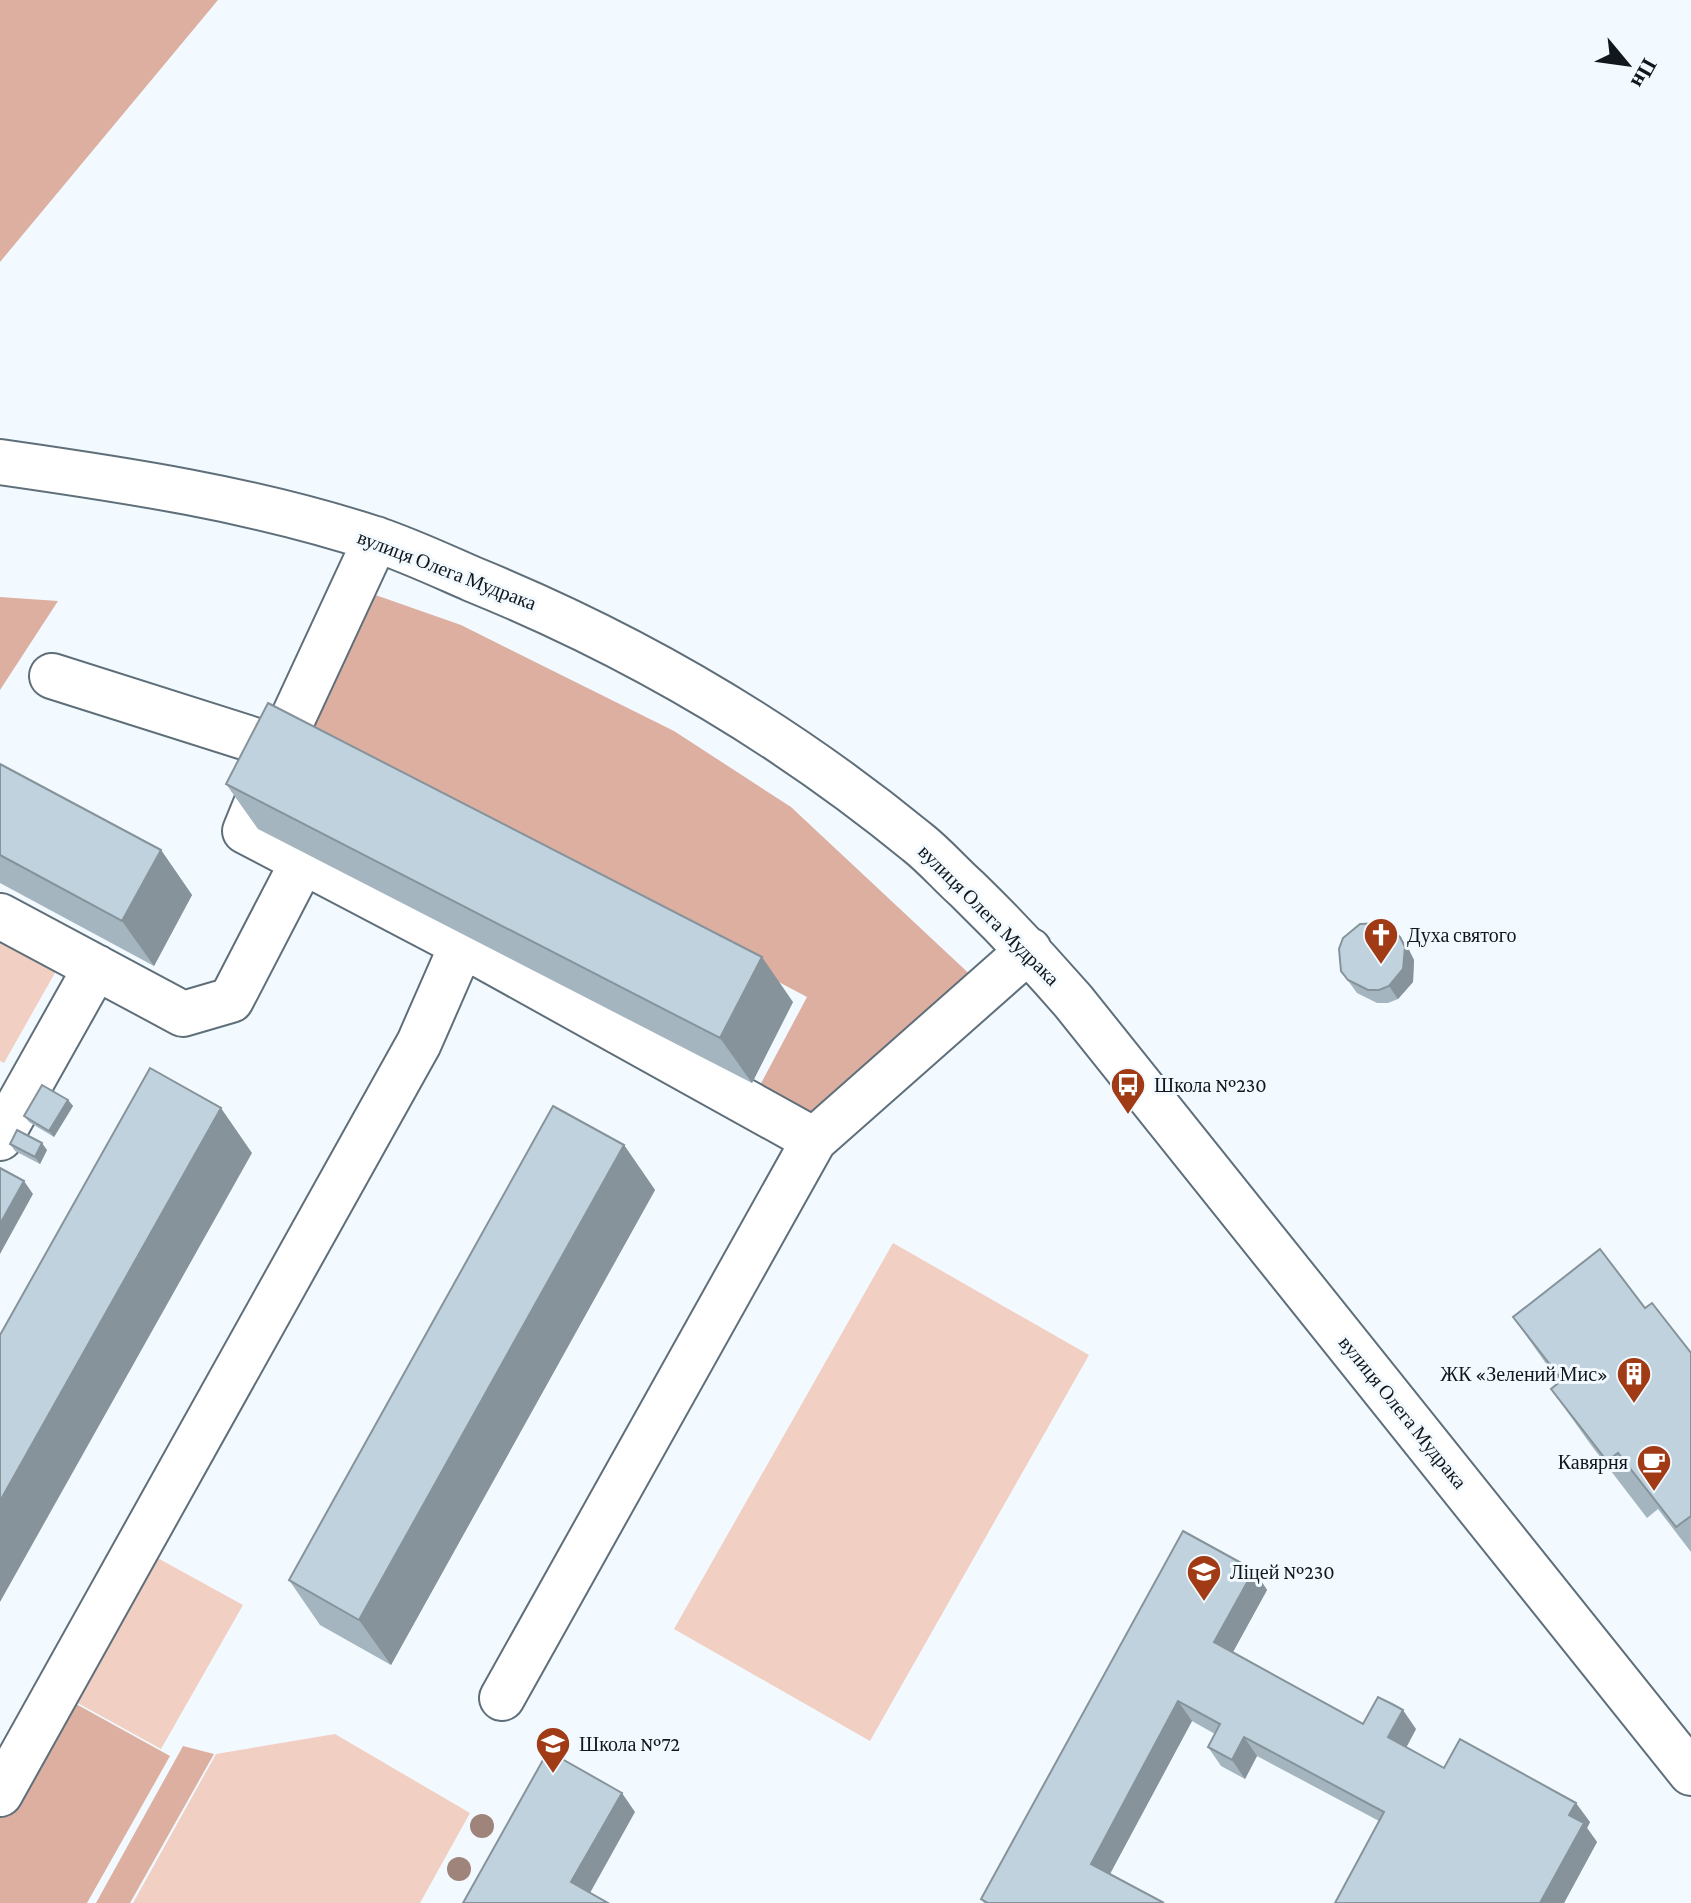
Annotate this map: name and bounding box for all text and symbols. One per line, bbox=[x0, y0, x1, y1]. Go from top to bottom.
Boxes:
north arrow bbox=[1587, 24, 1667, 104]
text: Пн bbox=[1626, 54, 1662, 93]
street label: вулиця Олега Мудрака bbox=[354, 526, 540, 615]
street label: вулиця Олега Мудрака bbox=[913, 840, 1064, 991]
church icon: Духа святого bbox=[1362, 916, 1400, 966]
place label: Духа святого bbox=[1407, 924, 1516, 947]
bus stop icon: Школа №230 bbox=[1109, 1066, 1147, 1116]
place label: Школа №230 bbox=[1154, 1074, 1267, 1096]
street label: вулиця Олега Мудрака bbox=[1334, 1331, 1471, 1493]
building icon: ЖК «Зелений Мис» bbox=[1615, 1355, 1653, 1405]
place label: ЖК «Зелений Мис» bbox=[1440, 1363, 1608, 1385]
cafe icon: Кавярня bbox=[1635, 1443, 1673, 1493]
place label: Кавярня bbox=[1558, 1451, 1628, 1474]
school or university icon: Ліцей №230 bbox=[1185, 1553, 1223, 1603]
place label: Ліцей №230 bbox=[1230, 1561, 1334, 1584]
school or university icon: Школа №72 bbox=[534, 1725, 572, 1775]
place label: Школа №72 bbox=[579, 1733, 680, 1755]

